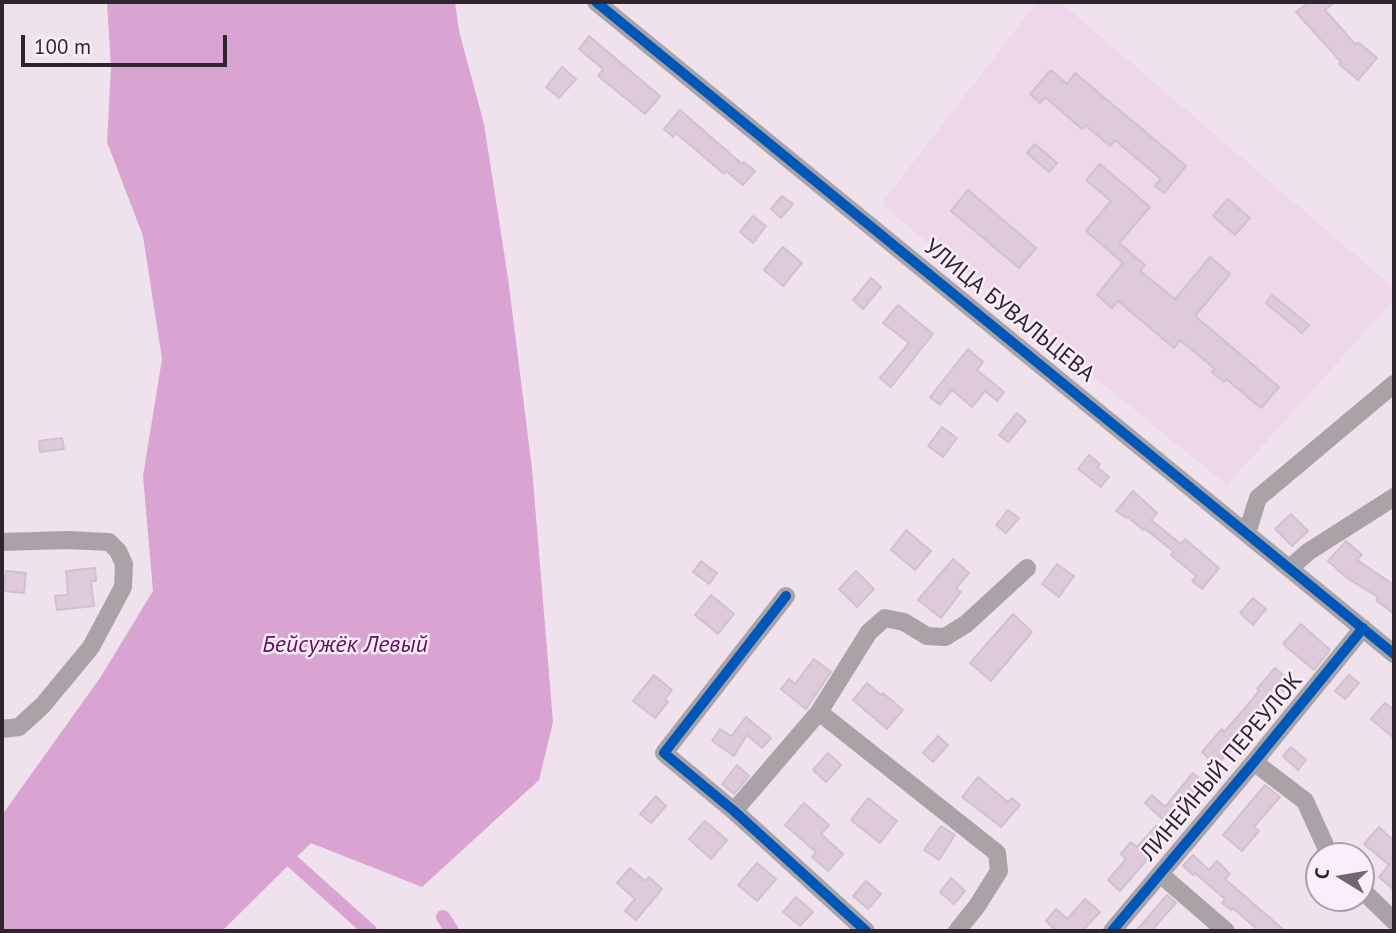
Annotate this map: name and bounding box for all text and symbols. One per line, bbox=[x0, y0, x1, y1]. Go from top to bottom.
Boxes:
scale bar bbox=[24, 21, 231, 65]
text: 100 m bbox=[34, 33, 91, 60]
street label: УЛИЦА БУВАЛЬЦЕВА bbox=[918, 234, 1100, 388]
water label: Бейсужёк Левый bbox=[262, 631, 428, 659]
street label: ЛИНЕЙНЫЙ ПЕРЕУЛОК bbox=[1135, 667, 1309, 867]
north arrow bbox=[1305, 842, 1375, 912]
text: С bbox=[1309, 866, 1334, 881]

